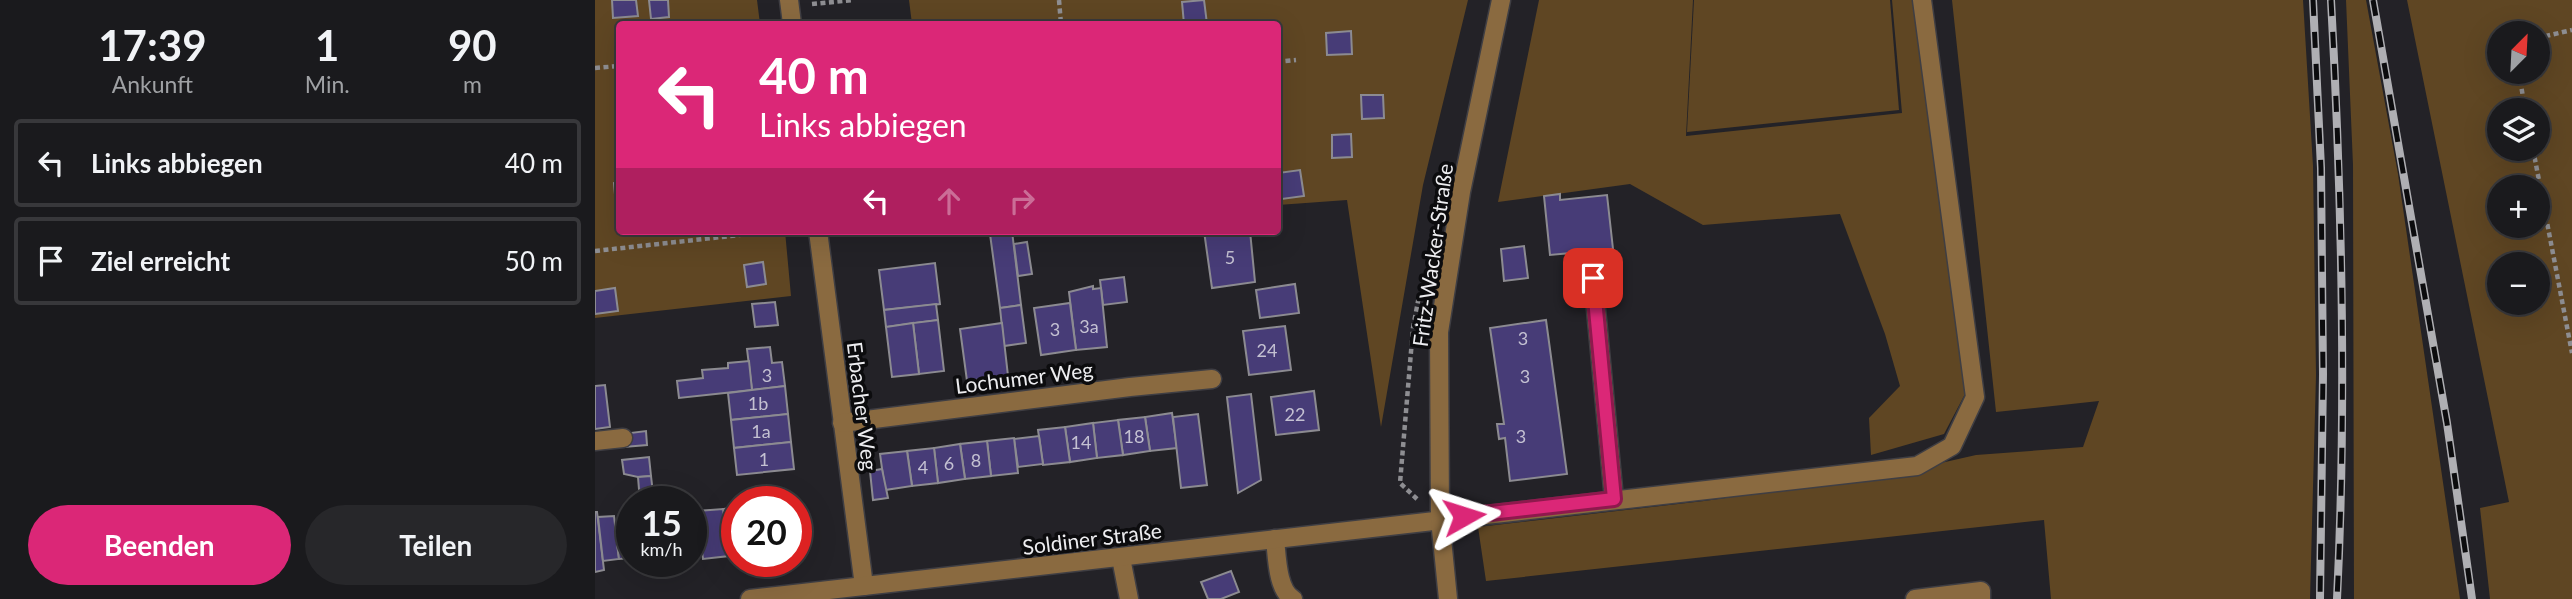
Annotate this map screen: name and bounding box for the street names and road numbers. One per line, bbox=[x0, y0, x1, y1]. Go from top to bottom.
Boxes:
street label: Fritz-Wacker-Straße bbox=[1407, 162, 1457, 348]
street label: Erbacher Weg bbox=[843, 340, 883, 472]
street label: Lochumer Weg bbox=[954, 356, 1094, 398]
street label: Soldiner Straße bbox=[1021, 517, 1163, 559]

